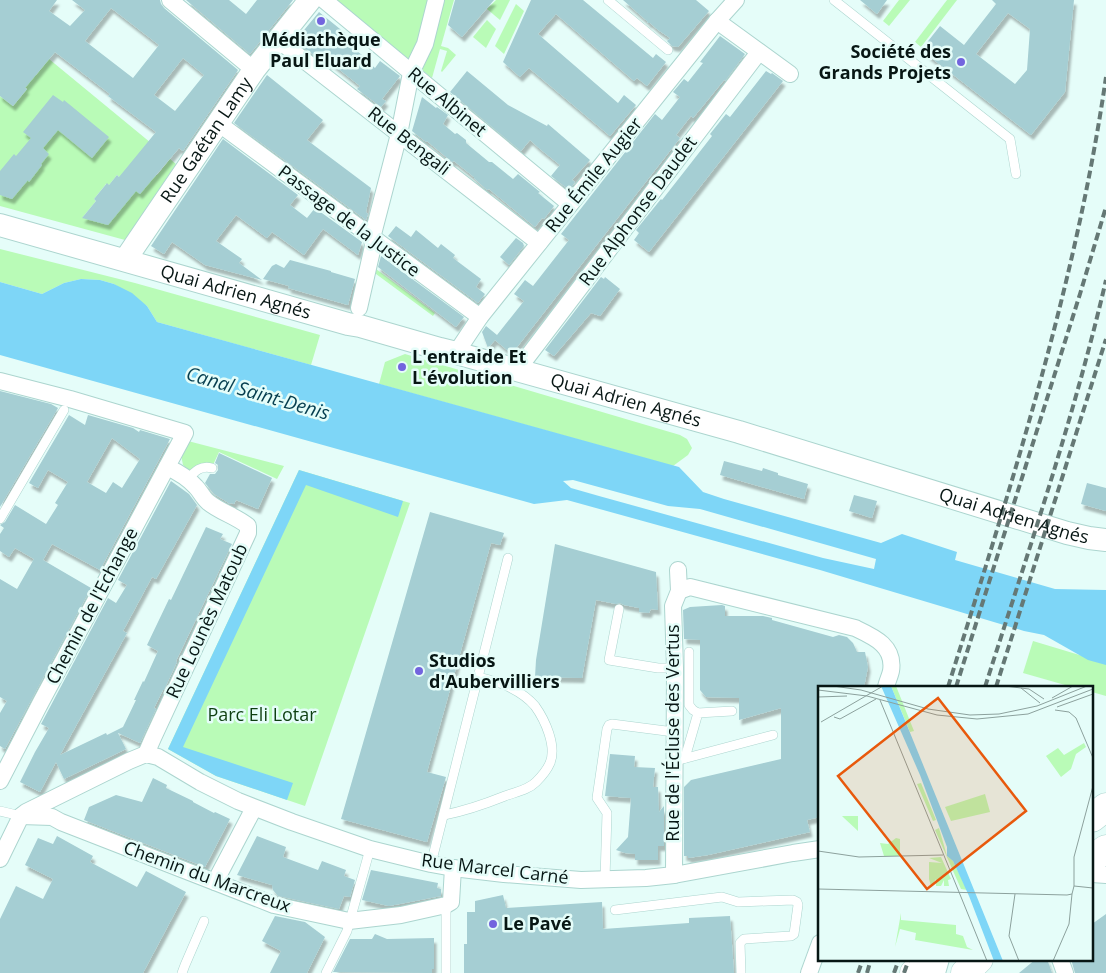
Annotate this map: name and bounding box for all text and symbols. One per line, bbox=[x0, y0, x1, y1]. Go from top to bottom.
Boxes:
marker: Médiathèque Paul Eluard bbox=[315, 15, 327, 27]
place label: Médiathèque Paul Eluard bbox=[261, 27, 381, 72]
place label: Société des Grands Projets bbox=[819, 39, 951, 84]
marker: Société des Grands Projets bbox=[955, 56, 967, 68]
street label: Rue Albinet bbox=[403, 61, 492, 141]
street label: Rue Gaétan Lamy bbox=[154, 71, 258, 207]
street label: Rue Bengali bbox=[363, 100, 456, 180]
street label: Rue Émile Augier bbox=[539, 111, 648, 237]
street label: Rue Alphonse Daudet bbox=[573, 131, 701, 290]
street label: Passage de la Justice bbox=[274, 159, 425, 281]
street label: Quai Adrien Agnés bbox=[158, 258, 314, 324]
place label: L'entraide Et L'évolution bbox=[412, 344, 527, 389]
water label: Canal Saint-Denis bbox=[183, 360, 333, 426]
marker: L'entraide Et L'évolution bbox=[396, 361, 408, 373]
street label: Quai Adrien Agnés bbox=[548, 367, 704, 432]
street label: Quai Adrien Agnés bbox=[936, 481, 1091, 549]
street label: Chemin de l'Echange bbox=[40, 523, 143, 688]
street label: Rue Lounès Matoub bbox=[160, 539, 252, 702]
street label: Rue de l'Écluse des Vertus bbox=[660, 624, 684, 842]
place label: Studios d'Aubervilliers bbox=[429, 648, 560, 693]
marker: Studios d'Aubervilliers bbox=[413, 665, 425, 677]
inset map bbox=[818, 686, 1094, 960]
park label: Parc Eli Lotar bbox=[207, 702, 317, 726]
street label: Chemin du Marcreux bbox=[120, 835, 295, 918]
street label: Rue Marcel Carné bbox=[420, 847, 570, 889]
place label: Le Pavé bbox=[503, 911, 572, 935]
marker: Le Pavé bbox=[487, 918, 499, 930]

